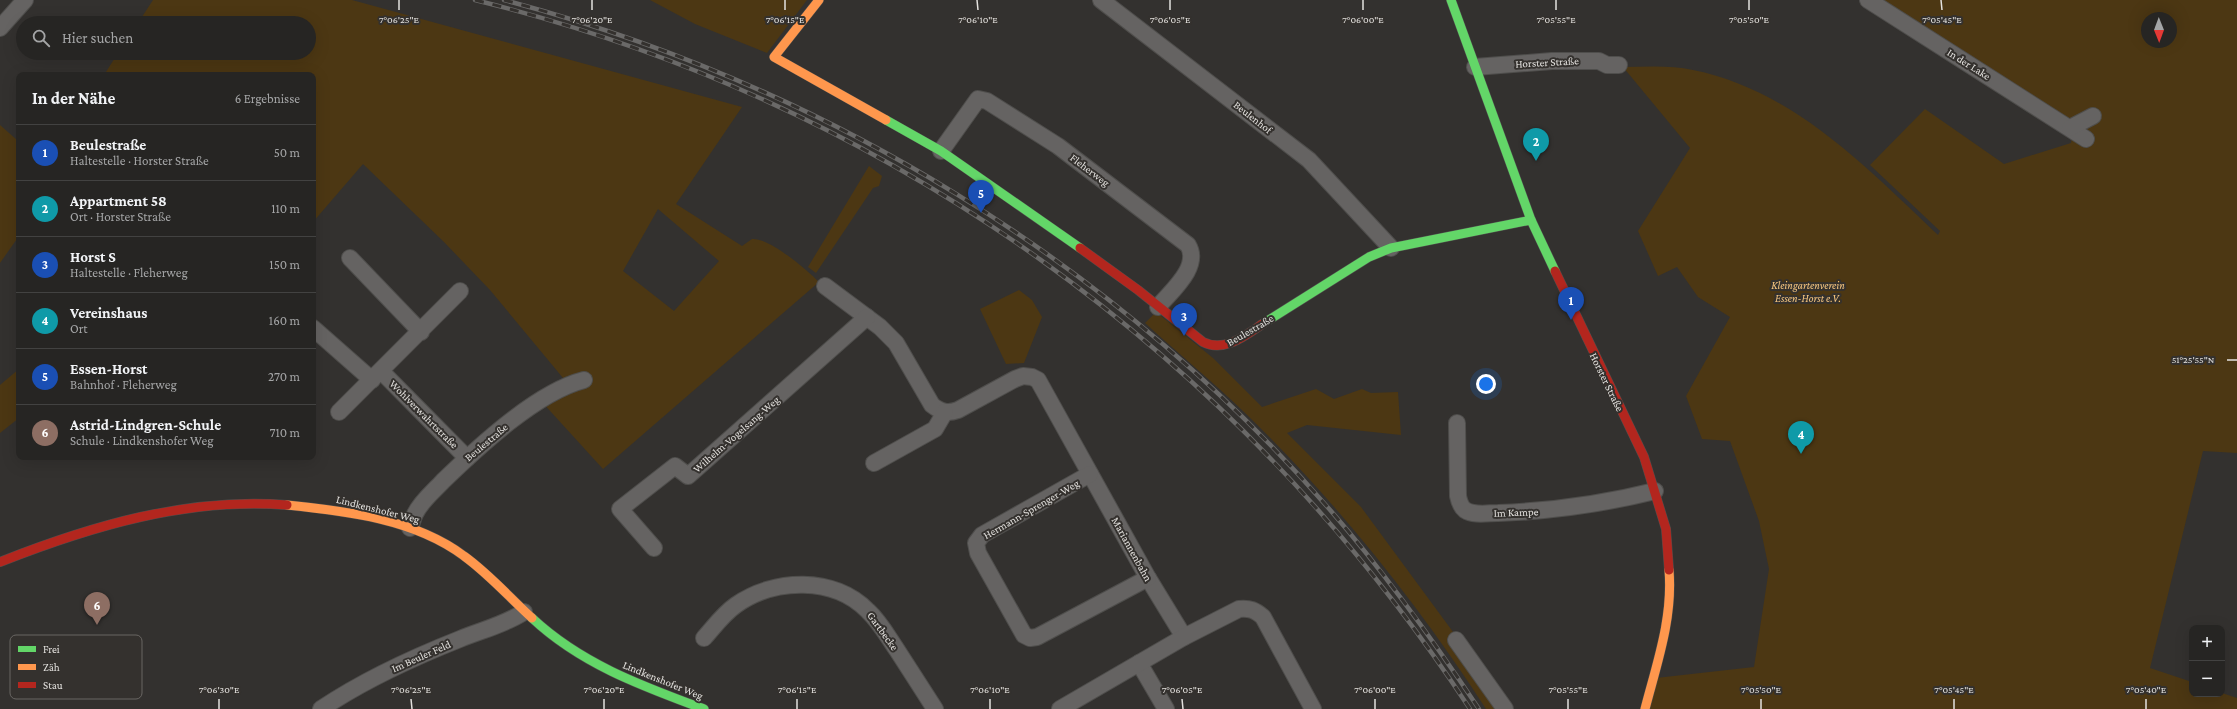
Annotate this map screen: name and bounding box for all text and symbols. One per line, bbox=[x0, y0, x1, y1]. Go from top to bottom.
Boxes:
north arrow bbox=[2141, 12, 2177, 48]
text: 7°06'25"E bbox=[379, 14, 420, 25]
text: 7°06'20"E bbox=[572, 14, 613, 25]
text: 7°06'15"E bbox=[766, 14, 805, 25]
text: 7°06'10"E bbox=[958, 14, 998, 25]
text: 7°06'05"E bbox=[1150, 14, 1191, 25]
text: 7°06'00"E bbox=[1342, 14, 1384, 25]
text: 7°05'55"E bbox=[1536, 14, 1576, 25]
text: 7°05'50"E bbox=[1729, 14, 1770, 25]
text: 7°05'45"E bbox=[1922, 14, 1962, 25]
search box bbox=[16, 16, 316, 60]
icon: search bbox=[30, 27, 52, 49]
text: Hier suchen bbox=[62, 30, 133, 46]
street label: In der Lake bbox=[1945, 46, 1993, 82]
street label: Horster Straße bbox=[1515, 54, 1579, 70]
text: In der Nähe bbox=[32, 89, 115, 108]
text: 6 Ergebnisse bbox=[235, 91, 300, 106]
street label: Beulenhof bbox=[1232, 98, 1275, 136]
pin: 2 bbox=[1523, 128, 1549, 161]
text: Beulestraße bbox=[70, 137, 146, 153]
text: 1 bbox=[43, 145, 47, 160]
text: 50 m bbox=[274, 145, 300, 160]
street label: Fleherweg bbox=[1067, 151, 1113, 190]
text: Haltestelle · Horster Straße bbox=[70, 153, 209, 168]
pin: 5 bbox=[968, 180, 994, 213]
text: Appartment 58 bbox=[70, 193, 167, 209]
text: 2 bbox=[42, 201, 48, 216]
text: 110 m bbox=[271, 201, 300, 216]
text: Ort · Horster Straße bbox=[70, 209, 171, 224]
text: Horst S bbox=[70, 249, 116, 265]
text: 3 bbox=[42, 257, 48, 272]
text: 150 m bbox=[269, 257, 300, 272]
text: Haltestelle · Fleherweg bbox=[70, 265, 188, 280]
park label: Kleingartenverein Essen-Horst e.V. bbox=[1771, 279, 1845, 304]
pin: 1 bbox=[1558, 287, 1584, 320]
pin: 3 bbox=[1171, 303, 1197, 336]
text: Vereinshaus bbox=[70, 305, 147, 321]
street label: Beulestraße bbox=[1224, 312, 1276, 348]
text: 4 bbox=[41, 313, 49, 328]
text: 160 m bbox=[269, 313, 300, 328]
text: Ort bbox=[70, 321, 88, 336]
street label: Horster Straße bbox=[1588, 351, 1626, 413]
text: 51°25'55"N bbox=[2172, 354, 2215, 365]
text: Essen-Horst bbox=[70, 361, 148, 377]
text: 5 bbox=[42, 369, 48, 384]
text: 270 m bbox=[268, 369, 300, 384]
your location bbox=[1476, 374, 1496, 394]
text: Bahnhof · Fleherweg bbox=[70, 377, 177, 392]
street label: Wohlverwahrtstraße bbox=[387, 377, 461, 451]
street label: Wilhelm-Vogelsang-Weg bbox=[690, 393, 783, 475]
text: Astrid-Lindgren-Schule bbox=[70, 417, 221, 433]
street label: Beulestraße bbox=[462, 421, 510, 463]
pin: 4 bbox=[1788, 421, 1814, 454]
text: 6 bbox=[41, 425, 49, 440]
text: 710 m bbox=[269, 425, 300, 440]
text: Schule · Lindkenshofer Weg bbox=[70, 433, 213, 448]
street label: Hermann-Sprenger-Weg bbox=[981, 476, 1082, 542]
street label: Lindkenshofer Weg bbox=[335, 493, 422, 526]
street label: Im Kampe bbox=[1493, 505, 1539, 520]
street label: Mariannenbahn bbox=[1109, 515, 1155, 583]
pin: 6 bbox=[84, 592, 110, 625]
street label: Gartbecke bbox=[865, 609, 901, 653]
map controls bbox=[2189, 625, 2225, 697]
button: + bbox=[2189, 625, 2225, 661]
legend bbox=[10, 635, 142, 699]
street label: Im Beuler Feld bbox=[390, 638, 453, 674]
text: Frei bbox=[43, 643, 60, 655]
street label: Lindkenshofer Weg bbox=[621, 658, 705, 703]
text: Zäh bbox=[43, 661, 60, 673]
button: − bbox=[2189, 661, 2225, 697]
text: Stau bbox=[43, 679, 63, 691]
text: 7°06'30"E bbox=[199, 684, 240, 695]
text: 7°06'25"E bbox=[391, 684, 432, 695]
text: 7°06'20"E bbox=[584, 684, 625, 695]
text: 7°06'15"E bbox=[778, 684, 817, 695]
text: 7°06'10"E bbox=[970, 684, 1010, 695]
text: 7°06'05"E bbox=[1162, 684, 1203, 695]
text: 7°06'00"E bbox=[1354, 684, 1396, 695]
text: 7°05'55"E bbox=[1548, 684, 1588, 695]
text: 7°05'50"E bbox=[1741, 684, 1782, 695]
text: 7°05'45"E bbox=[1934, 684, 1974, 695]
text: 7°05'40"E bbox=[2126, 684, 2167, 695]

